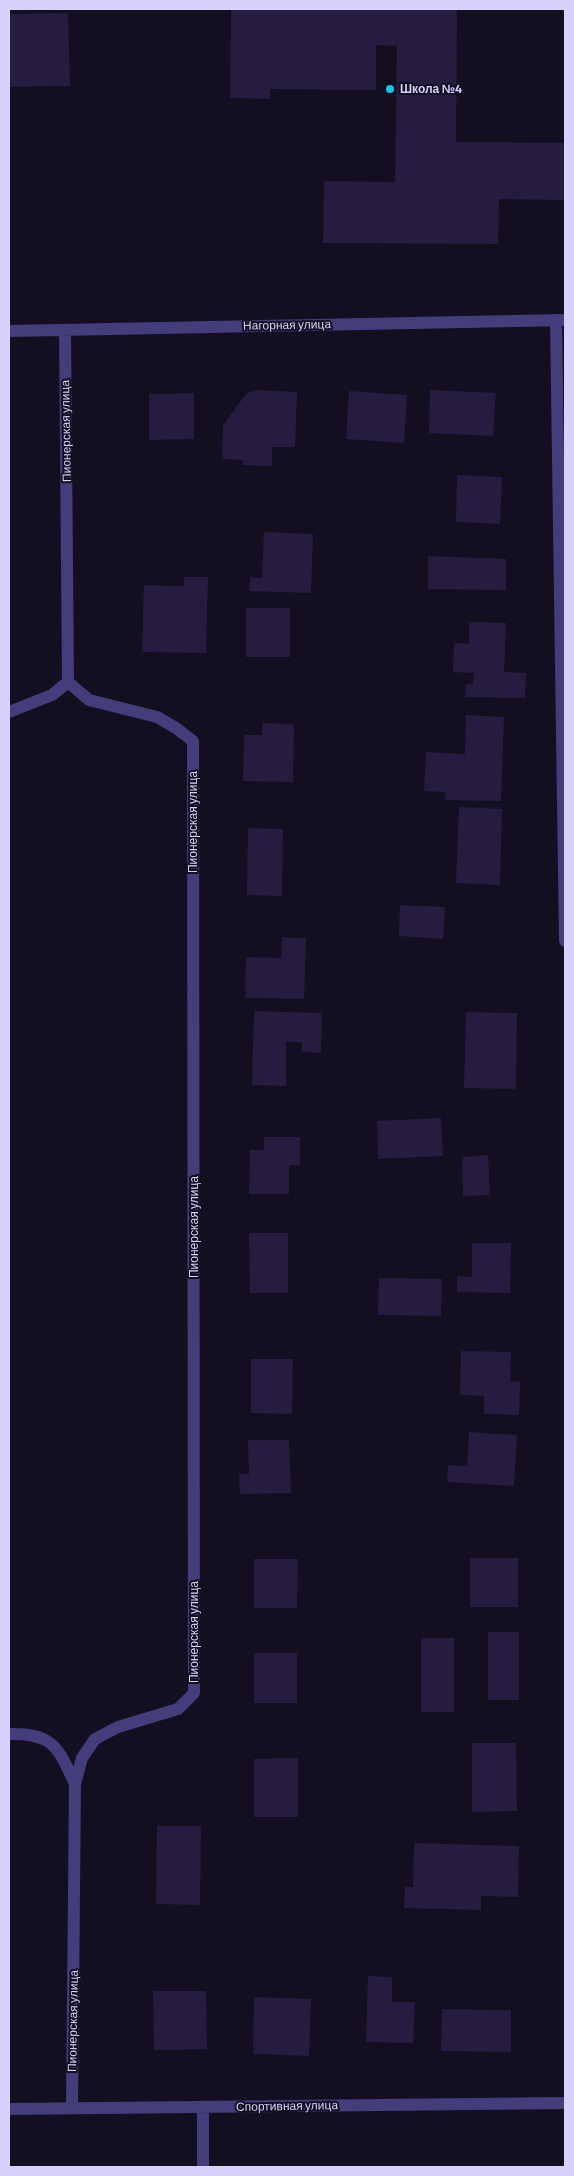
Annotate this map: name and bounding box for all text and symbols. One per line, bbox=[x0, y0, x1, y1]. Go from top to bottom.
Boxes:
place label: Школа №4 bbox=[400, 82, 462, 96]
marker: Школа №4 bbox=[384, 83, 396, 95]
street label: Нагорная улица bbox=[243, 317, 331, 333]
street label: Пионерская улица bbox=[58, 380, 74, 482]
street label: Пионерская улица bbox=[186, 771, 200, 873]
street label: Пионерская улица bbox=[187, 1176, 201, 1278]
street label: Пионерская улица bbox=[187, 1581, 201, 1683]
street label: Пионерская улица bbox=[65, 1970, 81, 2072]
street label: Спортивная улица bbox=[236, 2098, 338, 2114]

